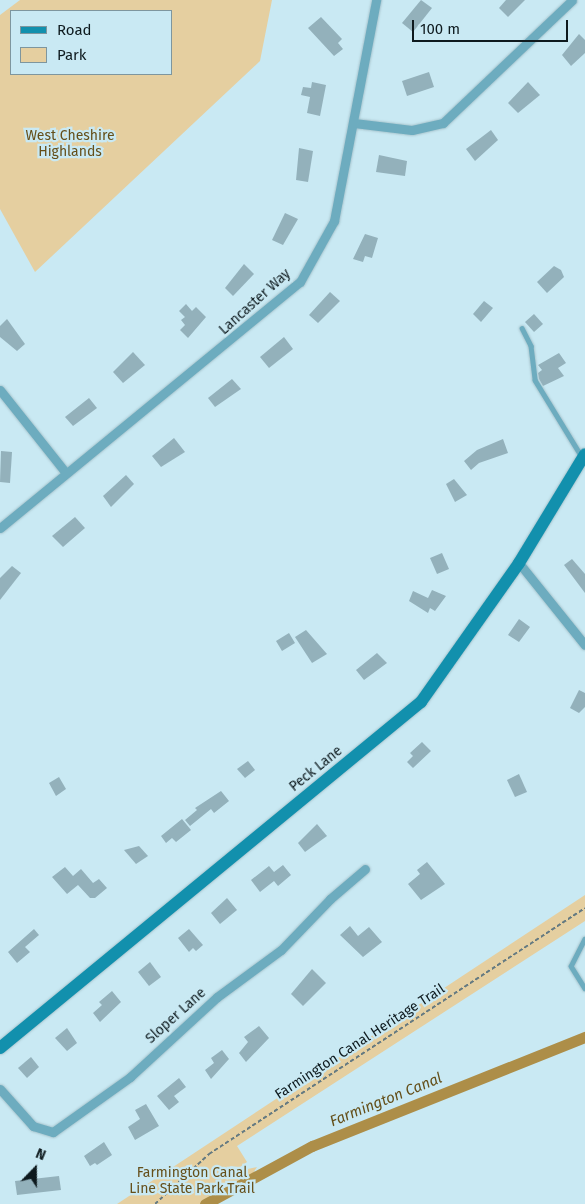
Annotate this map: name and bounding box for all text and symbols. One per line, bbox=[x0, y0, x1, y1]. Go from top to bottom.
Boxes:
legend bbox=[10, 10, 172, 75]
scale bar bbox=[415, 10, 571, 42]
text: 100 m bbox=[420, 20, 460, 38]
text: Road bbox=[57, 21, 92, 39]
text: Park bbox=[57, 46, 87, 64]
park label: West Cheshire Highlands bbox=[25, 128, 115, 160]
street label: Lancaster Way bbox=[216, 266, 294, 338]
street label: Peck Lane bbox=[286, 743, 346, 795]
street label: Farmington Canal Heritage Trail bbox=[272, 981, 448, 1103]
street label: Sloper Lane bbox=[142, 985, 210, 1047]
water label: Farmington Canal bbox=[327, 1069, 445, 1131]
north arrow bbox=[10, 1144, 60, 1194]
text: N bbox=[33, 1145, 48, 1164]
park label: Farmington Canal Line State Park Trail bbox=[129, 1165, 255, 1198]

